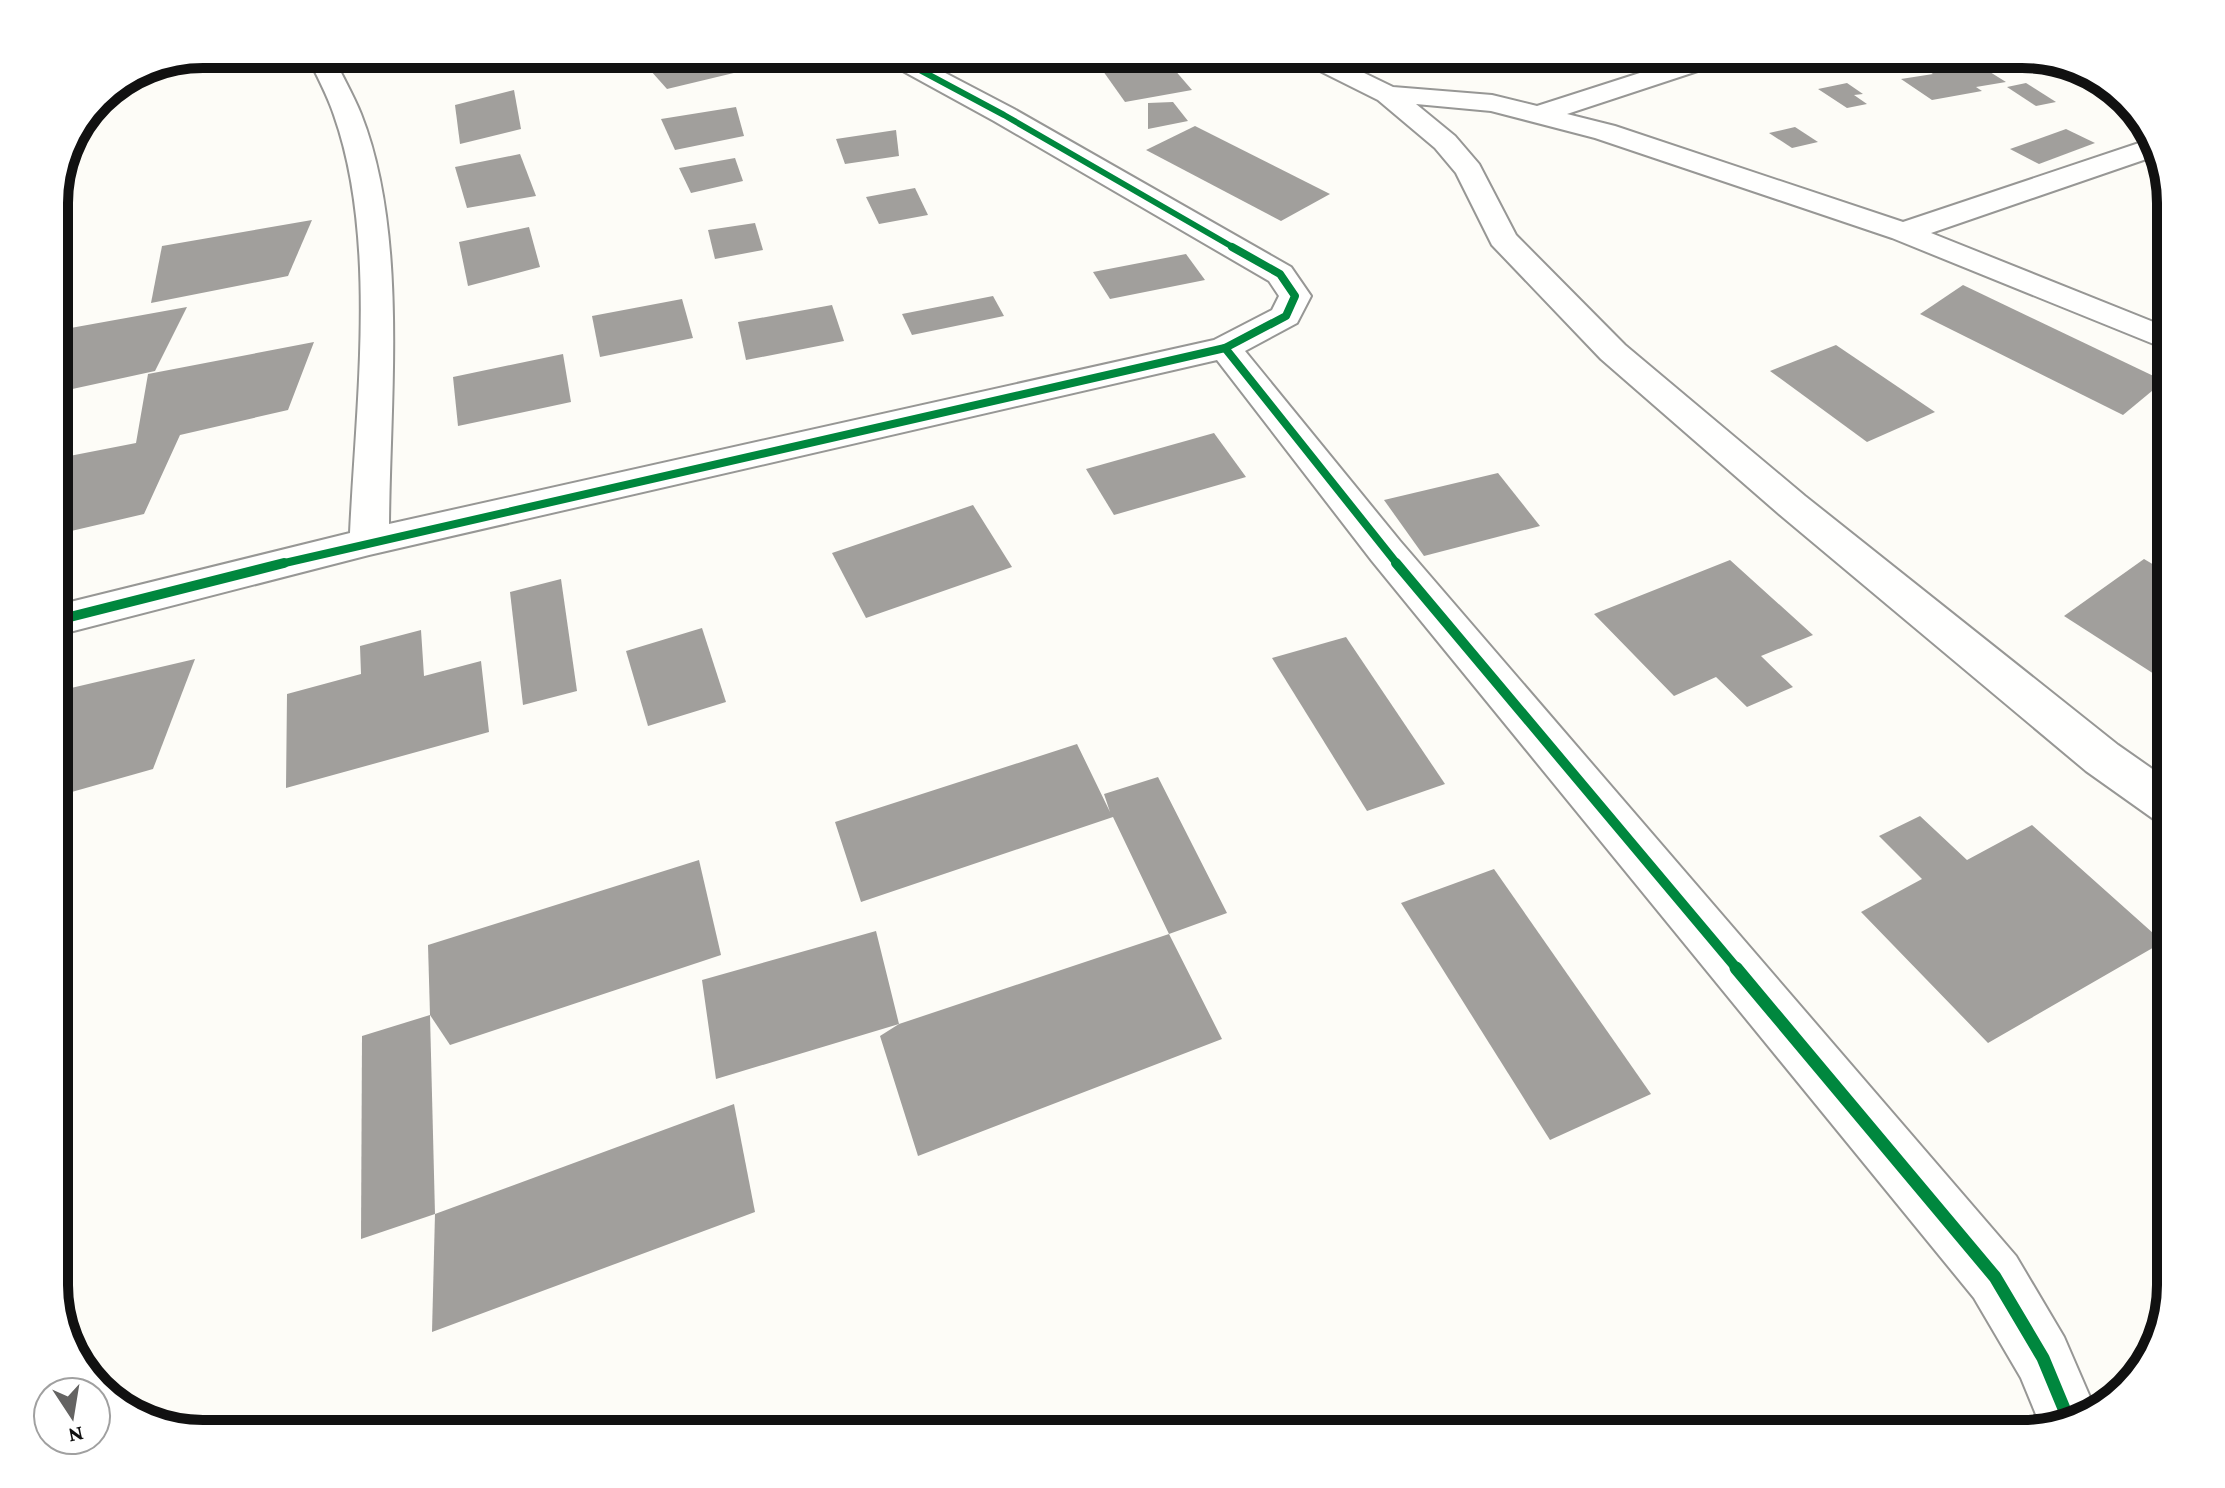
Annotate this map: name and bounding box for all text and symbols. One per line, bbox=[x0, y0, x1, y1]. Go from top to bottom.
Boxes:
north arrow bbox=[32, 1376, 112, 1456]
text: N bbox=[66, 1421, 86, 1449]

